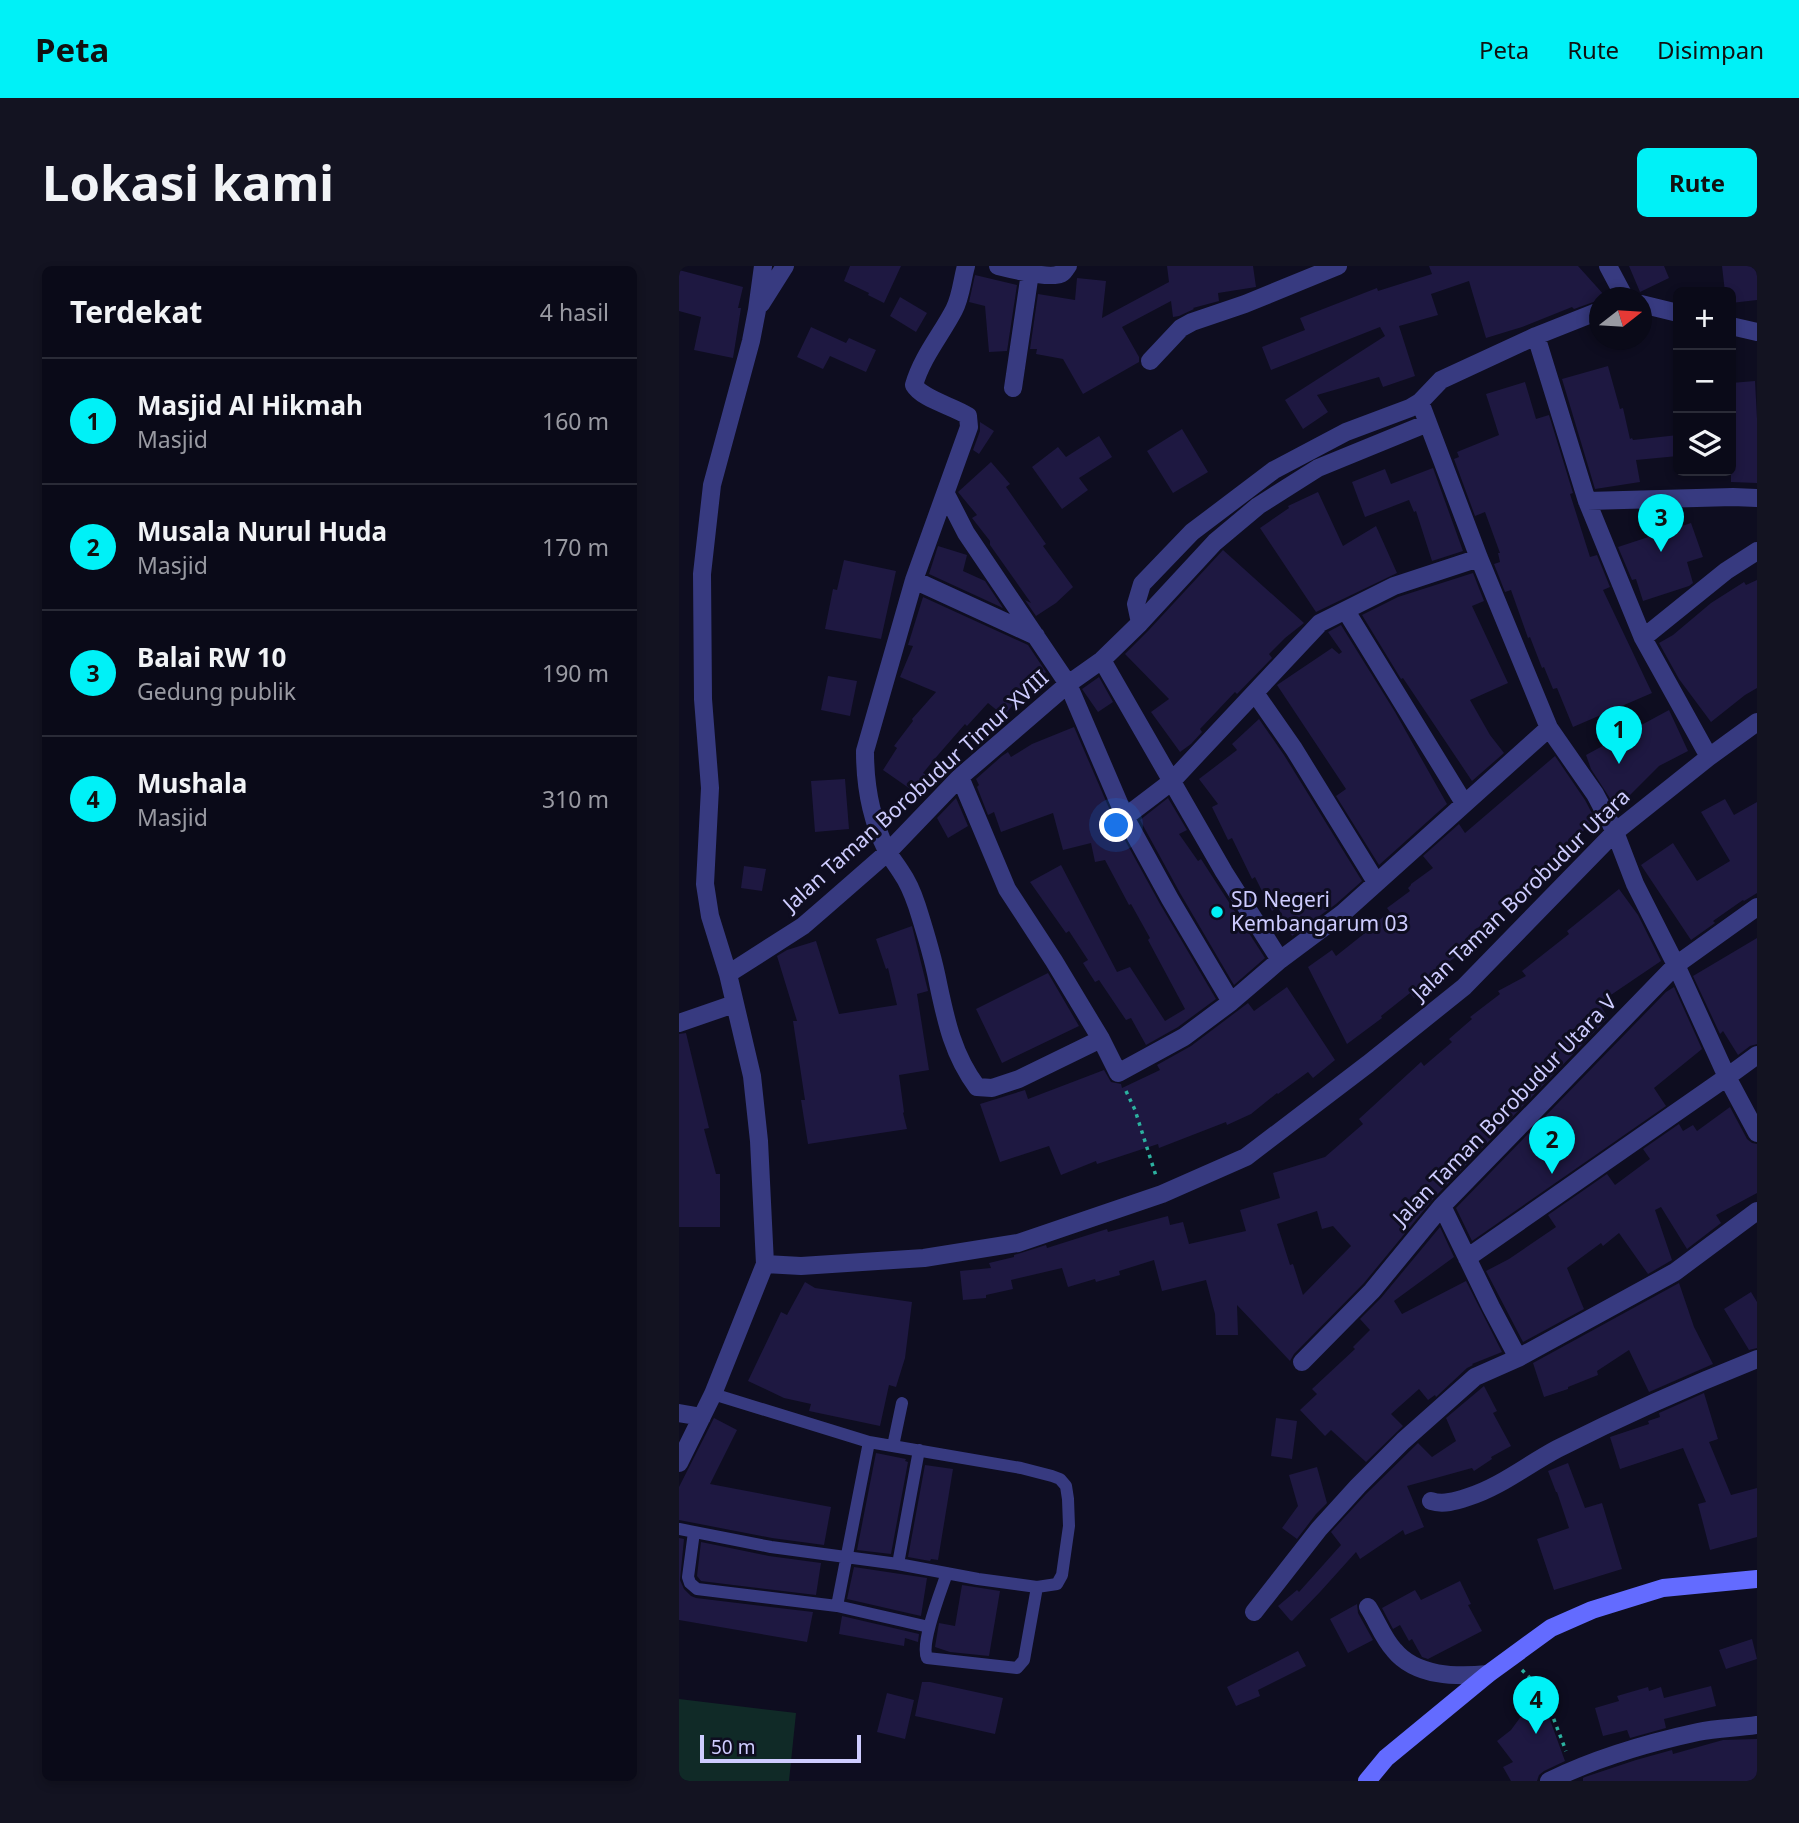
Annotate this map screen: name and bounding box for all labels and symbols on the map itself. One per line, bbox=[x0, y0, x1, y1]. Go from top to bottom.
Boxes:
north arrow bbox=[1589, 287, 1652, 350]
pin: 3 bbox=[1638, 494, 1684, 552]
street label: Jalan Taman Borobudur Timur XVIII bbox=[775, 663, 1054, 918]
pin: 1 bbox=[1596, 706, 1642, 764]
street label: Jalan Taman Borobudur Utara bbox=[1404, 783, 1635, 1007]
your location bbox=[1099, 808, 1133, 842]
place label: SD Negeri Kembangarum 03 bbox=[1231, 885, 1409, 937]
marker: SD Negeri Kembangarum 03 bbox=[1209, 904, 1225, 920]
street label: Jalan Taman Borobudur Utara V bbox=[1385, 988, 1623, 1232]
pin: 2 bbox=[1529, 1116, 1575, 1174]
pin: 4 bbox=[1513, 1676, 1559, 1734]
scale bar bbox=[700, 1732, 861, 1764]

